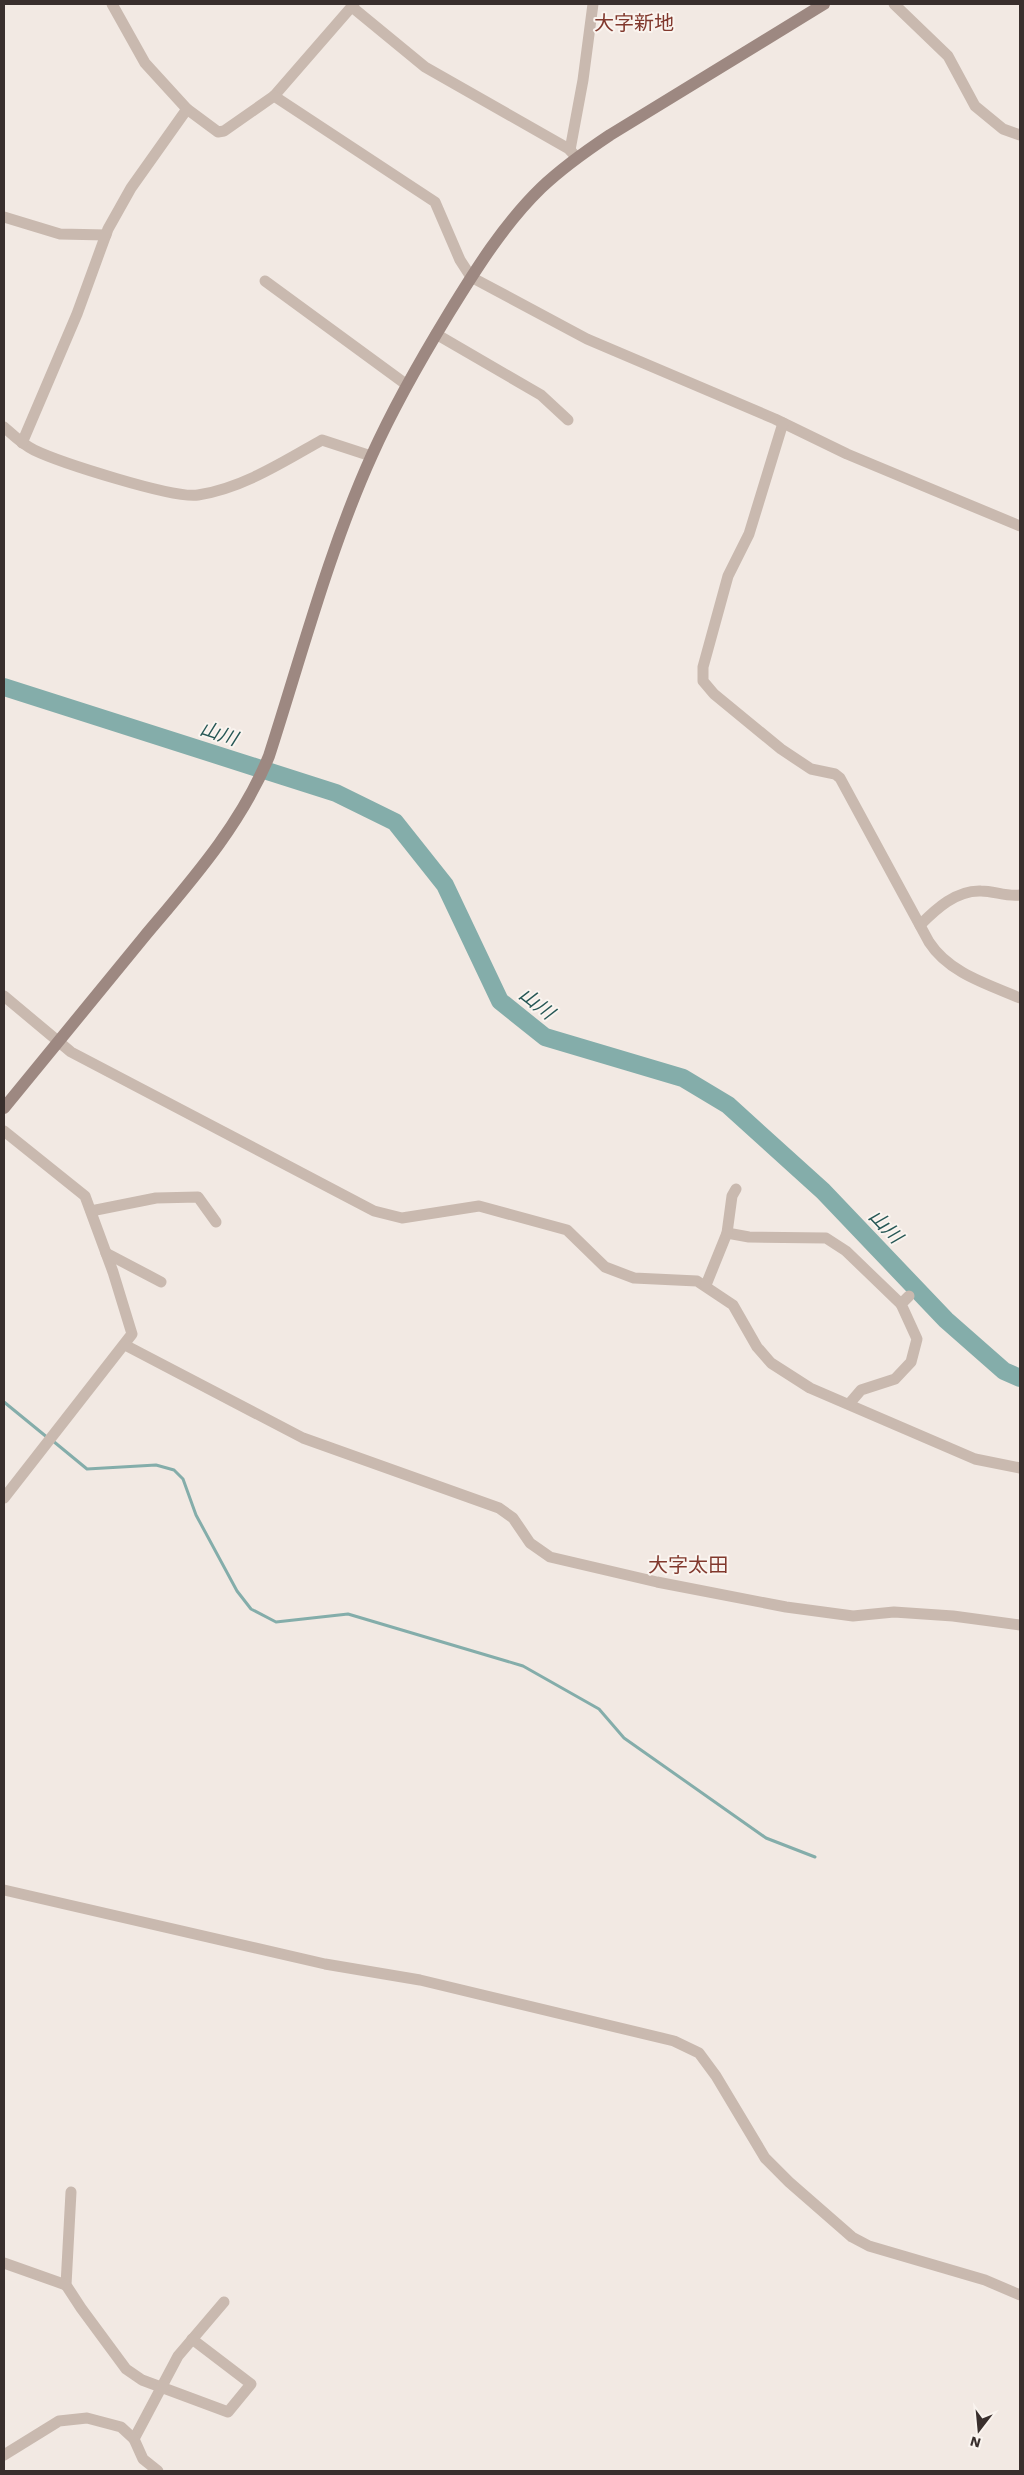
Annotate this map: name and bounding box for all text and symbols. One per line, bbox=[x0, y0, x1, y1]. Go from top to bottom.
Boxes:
district label: 大字新地 bbox=[594, 11, 674, 35]
water label: 山川 bbox=[197, 717, 242, 751]
water label: 山川 bbox=[515, 983, 560, 1025]
water label: 山川 bbox=[864, 1205, 908, 1249]
district label: 大字太田 bbox=[648, 1553, 728, 1577]
north arrow bbox=[954, 2405, 1004, 2455]
text: N bbox=[968, 2433, 983, 2452]

